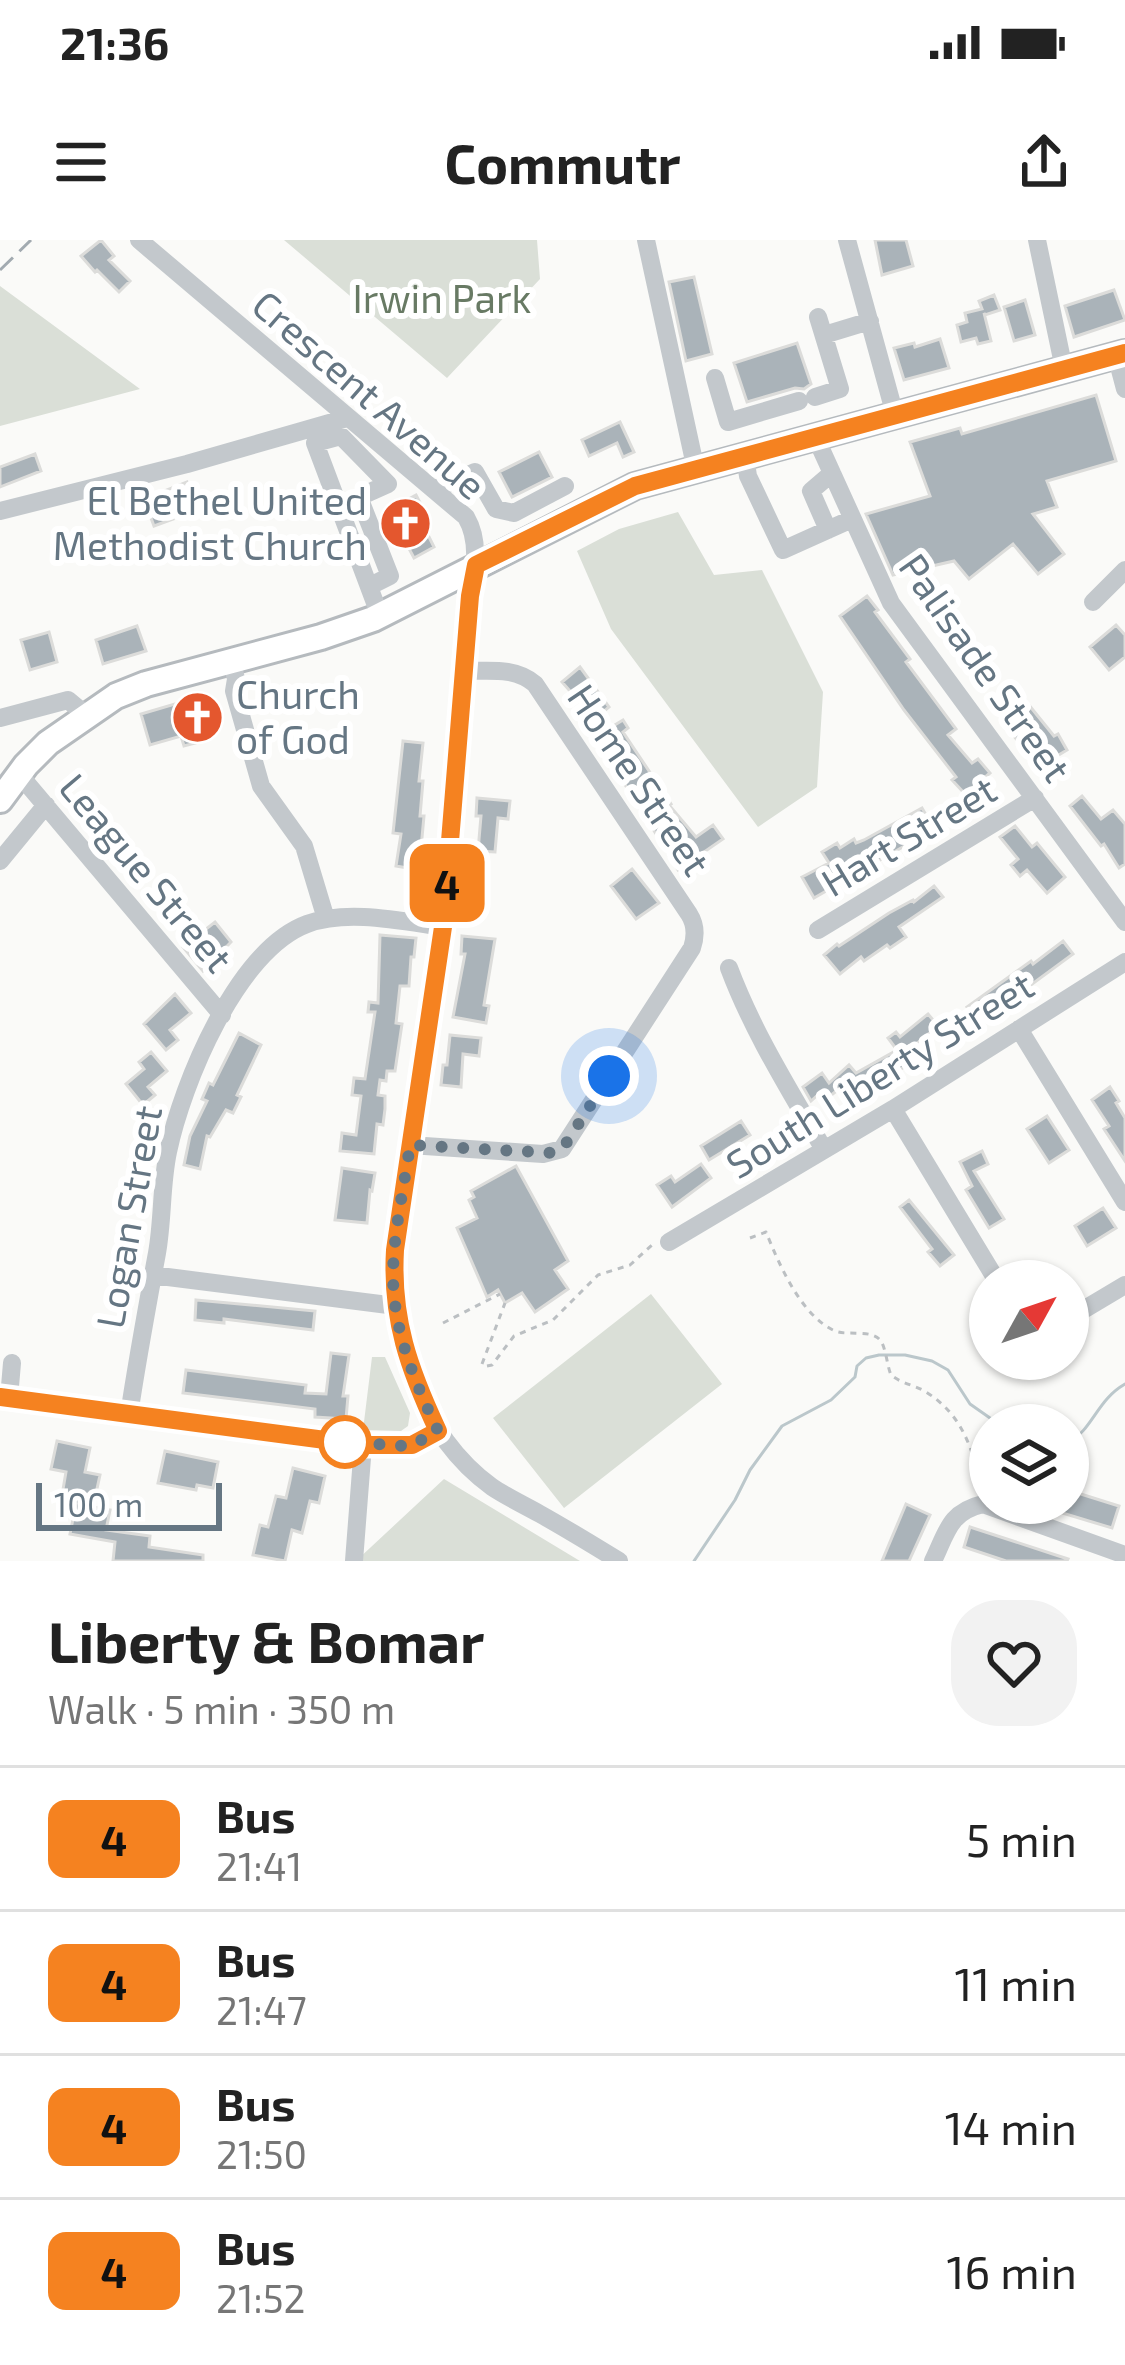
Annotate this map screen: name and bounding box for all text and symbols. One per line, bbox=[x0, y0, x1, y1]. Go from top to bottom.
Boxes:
text: 21:36 bbox=[60, 15, 169, 69]
icon: menu bbox=[48, 129, 114, 195]
icon: share bbox=[1011, 129, 1077, 195]
text: Commutr bbox=[445, 130, 680, 195]
park label: Irwin Park bbox=[353, 274, 532, 321]
street label: Crescent Avenue bbox=[244, 280, 496, 508]
place label: El Bethel United Methodist Church bbox=[53, 476, 367, 568]
church icon: El Bethel United Methodist Church bbox=[378, 495, 434, 551]
street label: Palisade Street bbox=[890, 544, 1082, 790]
place label: Church of God bbox=[236, 670, 360, 762]
street label: Home Street bbox=[559, 675, 721, 884]
church icon: Church of God bbox=[169, 689, 225, 745]
street label: League Street bbox=[51, 763, 244, 981]
street label: Hart Street bbox=[813, 764, 1004, 905]
line badge: 4 bbox=[408, 844, 486, 922]
text: 4 bbox=[434, 858, 460, 908]
street label: South Liberty Street bbox=[717, 960, 1041, 1187]
your location bbox=[579, 1046, 639, 1106]
street label: Logan Street bbox=[85, 1102, 170, 1332]
north arrow bbox=[969, 1260, 1089, 1380]
map controls bbox=[969, 1260, 1089, 1524]
button: layers bbox=[969, 1404, 1089, 1524]
unlabelled marker bbox=[320, 1417, 370, 1467]
scale bar bbox=[36, 1477, 222, 1530]
text: 100 m bbox=[54, 1484, 143, 1524]
button: heart bbox=[951, 1600, 1077, 1726]
text: Liberty & Bomar bbox=[48, 1606, 484, 1674]
text: Walk · 5 min · 350 m bbox=[48, 1685, 395, 1732]
text: Bus bbox=[216, 1788, 295, 1842]
text: 5 min bbox=[966, 1812, 1077, 1866]
text: 4 bbox=[101, 1814, 127, 1864]
text: 21:41 bbox=[216, 1842, 302, 1889]
text: Bus bbox=[216, 1932, 295, 1986]
text: 11 min bbox=[954, 1956, 1077, 2010]
text: 4 bbox=[101, 1958, 127, 2008]
text: 21:47 bbox=[216, 1986, 307, 2033]
text: Bus bbox=[216, 2076, 295, 2130]
text: 14 min bbox=[945, 2100, 1077, 2154]
text: 4 bbox=[101, 2102, 127, 2152]
text: 21:50 bbox=[216, 2130, 307, 2177]
text: Bus bbox=[216, 2220, 295, 2274]
text: 16 min bbox=[947, 2244, 1077, 2298]
text: 4 bbox=[101, 2246, 127, 2296]
text: 21:52 bbox=[216, 2274, 305, 2321]

